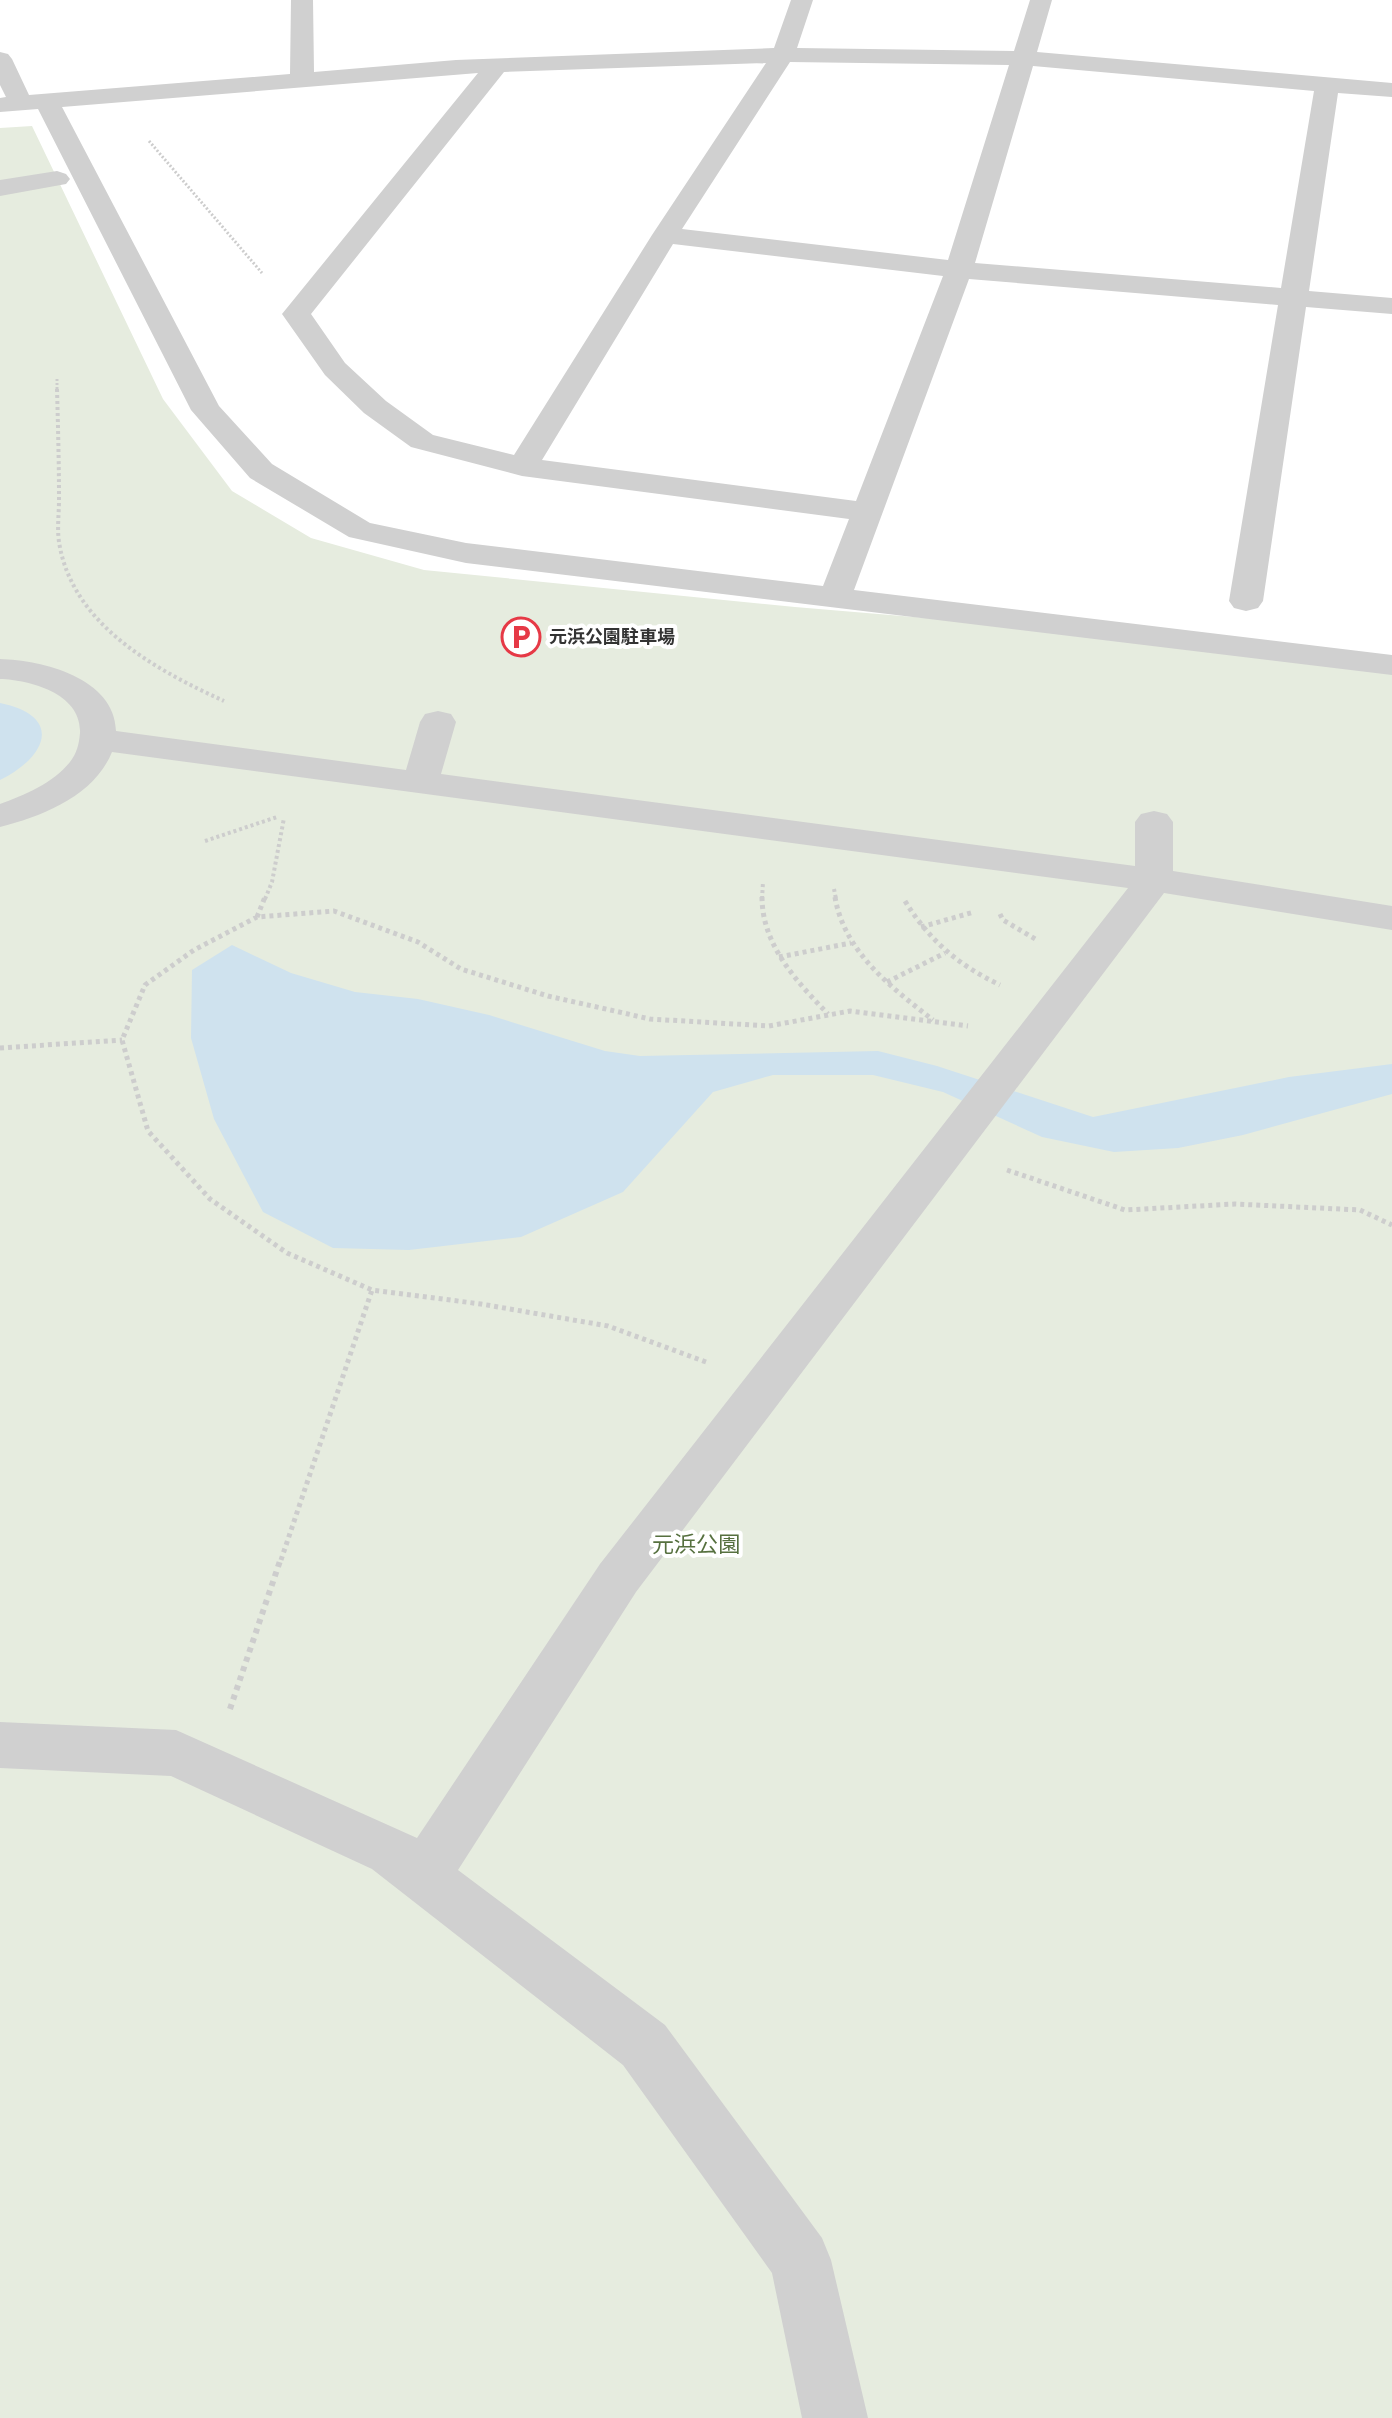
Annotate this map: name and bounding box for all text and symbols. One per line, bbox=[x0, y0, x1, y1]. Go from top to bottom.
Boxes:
parking icon: 元浜公園駐車場 bbox=[500, 616, 542, 658]
place label: 元浜公園駐車場 bbox=[549, 625, 675, 647]
park label: 元浜公園 bbox=[652, 1530, 740, 1556]

